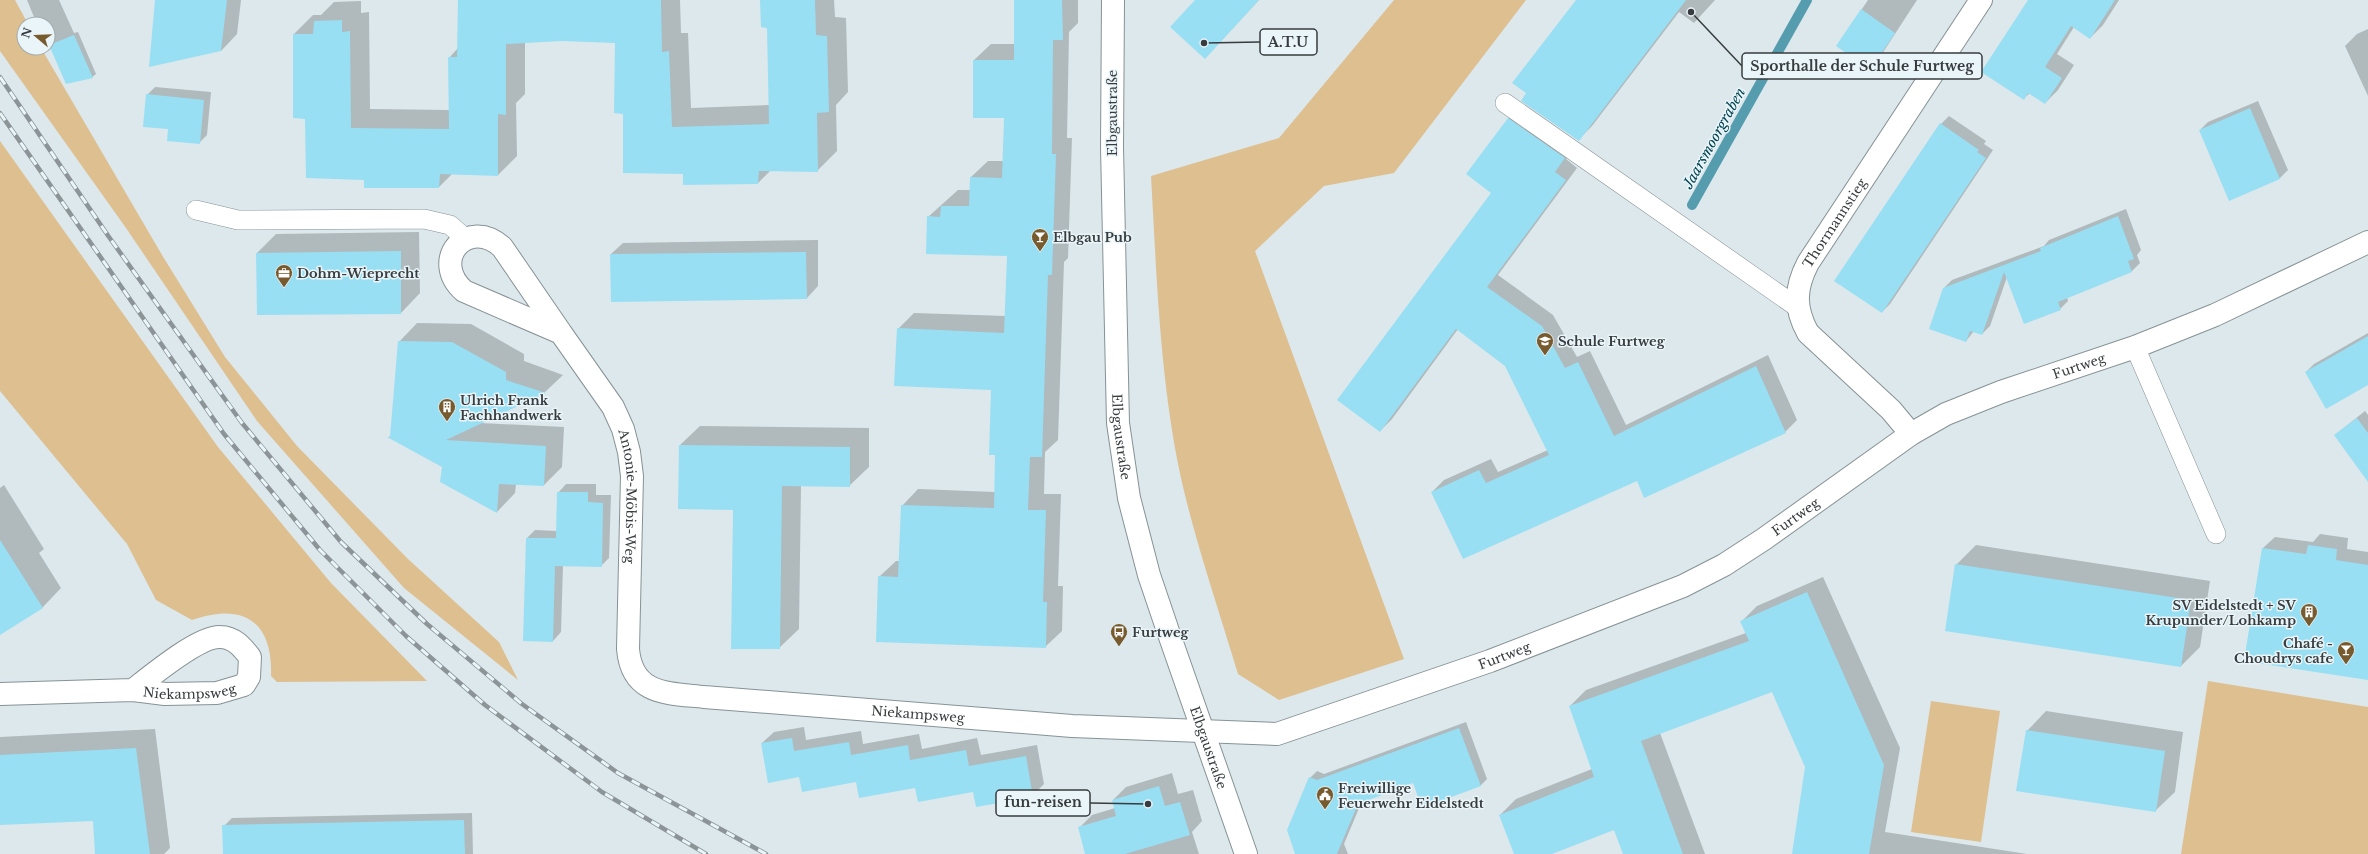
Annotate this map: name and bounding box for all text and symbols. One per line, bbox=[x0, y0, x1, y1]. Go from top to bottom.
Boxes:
north arrow bbox=[16, 16, 56, 56]
text: N bbox=[18, 25, 35, 40]
callout: A.T.U bbox=[1260, 29, 1317, 55]
text: A.T.U bbox=[1267, 33, 1309, 51]
callout: Sporthalle der Schule Furtweg bbox=[1742, 53, 1982, 79]
text: Sporthalle der Schule Furtweg bbox=[1750, 57, 1974, 75]
street label: Elbgaustraße bbox=[1104, 70, 1121, 156]
water label: Jaarsmoorgraben bbox=[1678, 84, 1749, 192]
street label: Thormannstieg bbox=[1799, 175, 1870, 271]
bar icon: Elbgau Pub bbox=[1030, 227, 1050, 252]
place label: Elbgau Pub bbox=[1053, 229, 1132, 246]
office icon: Dohm-Wieprecht bbox=[274, 263, 294, 288]
place label: Dohm-Wieprecht bbox=[297, 265, 419, 282]
school or university icon: Schule Furtweg bbox=[1535, 331, 1555, 356]
place label: Schule Furtweg bbox=[1558, 333, 1666, 350]
street label: Furtweg bbox=[2050, 349, 2108, 383]
place label: Ulrich Frank Fachhandwerk bbox=[460, 392, 562, 424]
street label: Elbgaustraße bbox=[1108, 394, 1134, 481]
building icon: Ulrich Frank Fachhandwerk bbox=[437, 397, 457, 422]
street label: Antonie-Möbis-Weg bbox=[614, 426, 640, 564]
street label: Furtweg bbox=[1768, 494, 1823, 540]
place label: SV Eidelstedt + SV Krupunder/Lohkamp bbox=[2145, 597, 2297, 629]
building icon: SV Eidelstedt + SV Krupunder/Lohkamp bbox=[2299, 602, 2319, 627]
bus stop icon: Furtweg bbox=[1109, 622, 1129, 647]
place label: Furtweg bbox=[1132, 624, 1190, 641]
place label: Chafé - Choudrys cafe bbox=[2234, 635, 2333, 667]
street label: Furtweg bbox=[1476, 638, 1533, 673]
bar icon: Chafé - Choudrys cafe bbox=[2336, 640, 2356, 665]
street label: Niekampsweg bbox=[142, 680, 238, 703]
street label: Niekampsweg bbox=[871, 702, 965, 727]
street label: Elbgaustraße bbox=[1186, 704, 1231, 791]
place label: Freiwillige Feuerwehr Eidelstedt bbox=[1338, 780, 1484, 812]
public building icon: Freiwillige Feuerwehr Eidelstedt bbox=[1315, 785, 1335, 810]
callout: fun-reisen bbox=[996, 790, 1090, 816]
text: fun-reisen bbox=[1004, 793, 1082, 811]

